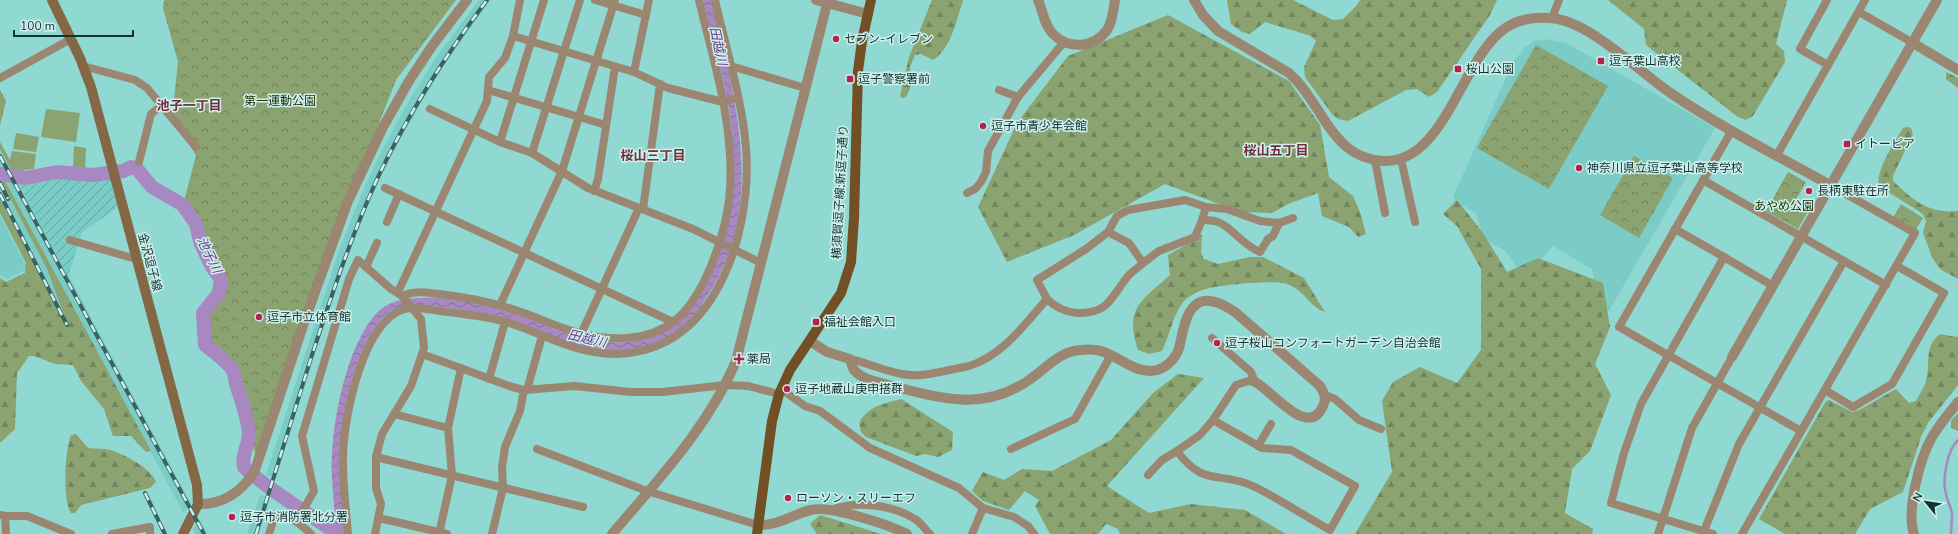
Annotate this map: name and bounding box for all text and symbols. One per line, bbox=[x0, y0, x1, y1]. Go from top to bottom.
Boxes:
scale bar bbox=[14, 12, 133, 38]
text: 100 m bbox=[20, 18, 55, 34]
water label: 田越川 bbox=[705, 25, 731, 69]
place label: セブン-イレブン bbox=[844, 31, 933, 47]
marker: セブン-イレブン bbox=[831, 34, 841, 44]
place label: 逗子葉山高校 bbox=[1609, 53, 1681, 69]
marker: 逗子葉山高校 bbox=[1596, 56, 1606, 66]
place label: 桜山公園 bbox=[1466, 61, 1514, 77]
marker: 桜山公園 bbox=[1453, 64, 1463, 74]
place label: 逗子警察署前 bbox=[858, 71, 930, 87]
marker: 逗子警察署前 bbox=[845, 74, 855, 84]
park label: 第一運動公園 bbox=[244, 93, 316, 109]
district label: 池子一丁目 bbox=[156, 97, 222, 115]
place label: 逗子市青少年会館 bbox=[991, 118, 1087, 134]
marker: 逗子市青少年会館 bbox=[978, 121, 988, 131]
street label: 横須賀逗子線;新逗子通り bbox=[828, 124, 852, 260]
place label: イトーピア bbox=[1855, 136, 1915, 152]
marker: イトーピア bbox=[1842, 139, 1852, 149]
district label: 桜山五丁目 bbox=[1243, 142, 1309, 160]
district label: 桜山三丁目 bbox=[620, 147, 686, 165]
place label: 神奈川県立逗子葉山高等学校 bbox=[1587, 160, 1743, 176]
marker: 神奈川県立逗子葉山高等学校 bbox=[1574, 163, 1584, 173]
place label: 長柄東駐在所 bbox=[1817, 183, 1889, 199]
marker: 長柄東駐在所 bbox=[1804, 186, 1814, 196]
park label: あやめ公園 bbox=[1754, 198, 1814, 214]
street label: 金沢逗子線 bbox=[135, 231, 165, 293]
water label: 池子川 bbox=[192, 234, 227, 278]
place label: 逗子市立体育館 bbox=[267, 309, 351, 325]
marker: 逗子市立体育館 bbox=[254, 312, 264, 322]
place label: 福祉会館入口 bbox=[824, 314, 896, 330]
marker: 福祉会館入口 bbox=[811, 317, 821, 327]
water label: 田越川 bbox=[566, 326, 610, 353]
place label: 逗子桜山コンフォートガーデン自治会館 bbox=[1225, 335, 1441, 351]
marker: 逗子桜山コンフォートガーデン自治会館 bbox=[1212, 338, 1222, 348]
place label: 薬局 bbox=[747, 351, 771, 367]
marker: 薬局 bbox=[734, 354, 744, 364]
place label: 逗子地蔵山庚申搭群 bbox=[795, 381, 903, 397]
marker: 逗子地蔵山庚申搭群 bbox=[782, 384, 792, 394]
north arrow bbox=[1906, 482, 1946, 522]
place label: ローソン・スリーエフ bbox=[796, 490, 916, 506]
text: N bbox=[1909, 490, 1926, 505]
marker: ローソン・スリーエフ bbox=[783, 493, 793, 503]
place label: 逗子市消防署北分署 bbox=[240, 509, 348, 525]
marker: 逗子市消防署北分署 bbox=[227, 512, 237, 522]

